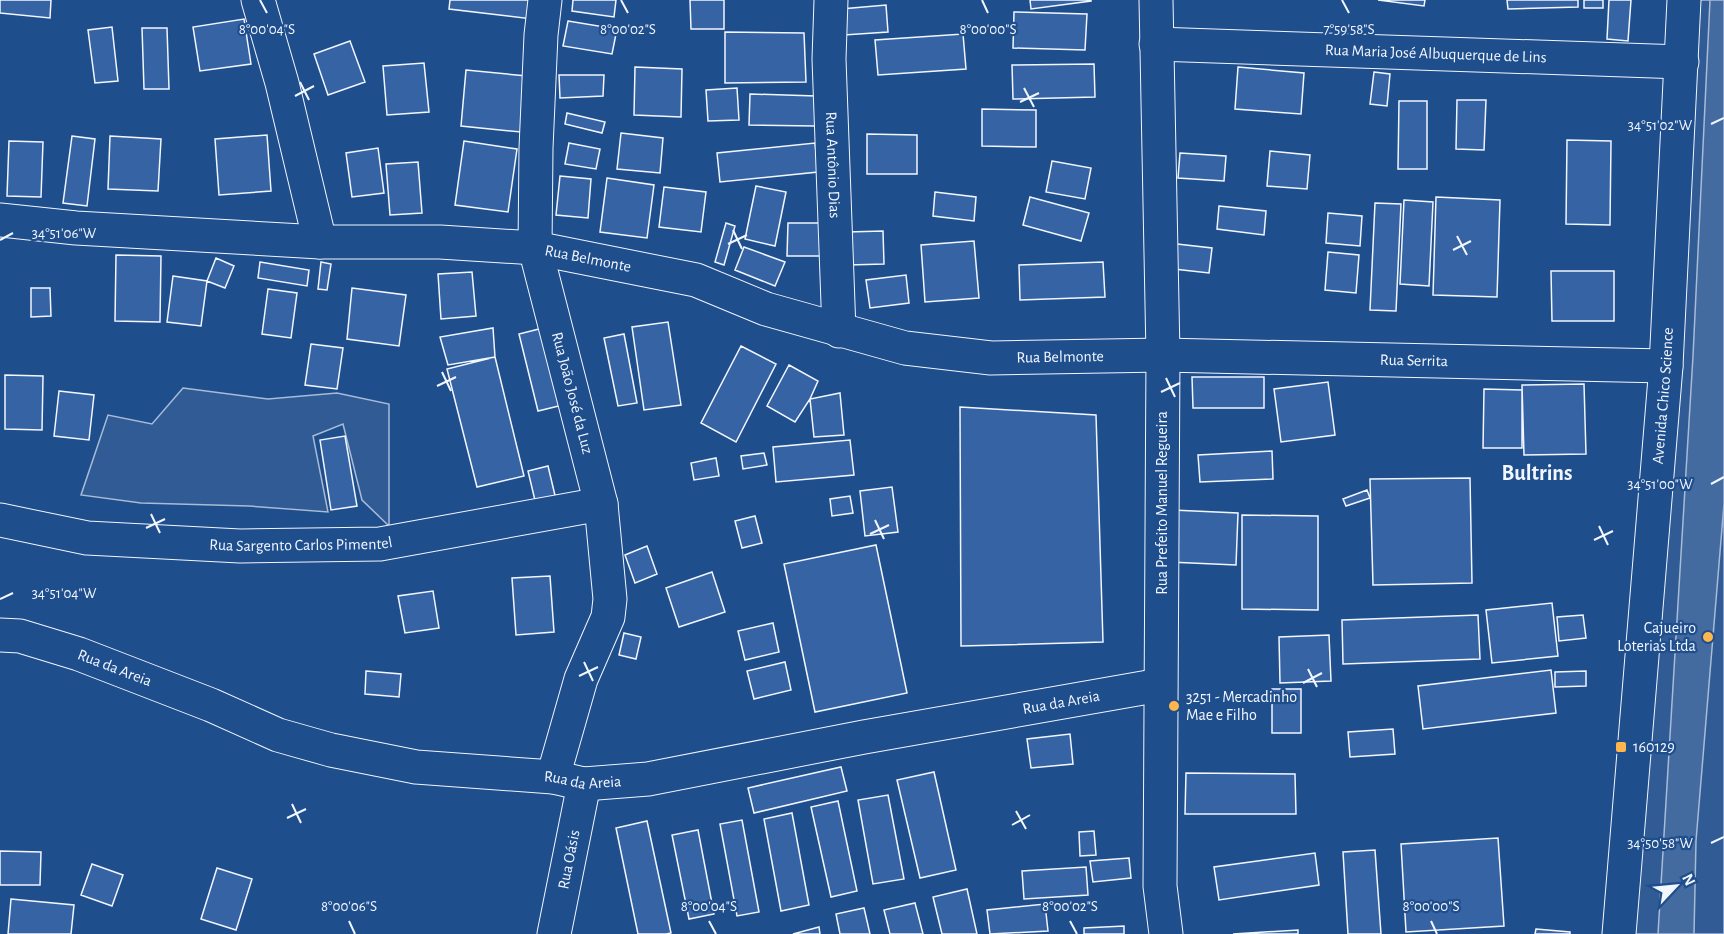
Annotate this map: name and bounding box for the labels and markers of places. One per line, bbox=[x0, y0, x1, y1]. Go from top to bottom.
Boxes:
place label: Cajueiro Loterias Ltda bbox=[1617, 620, 1696, 654]
marker: Cajueiro Loterias Ltda bbox=[1701, 630, 1715, 644]
place label: 3251 - Mercadinho Mae e Filho bbox=[1186, 689, 1297, 723]
marker: 3251 - Mercadinho Mae e Filho bbox=[1167, 699, 1181, 713]
place label: 160129 bbox=[1633, 739, 1675, 755]
marker: 160129 bbox=[1614, 740, 1628, 754]

